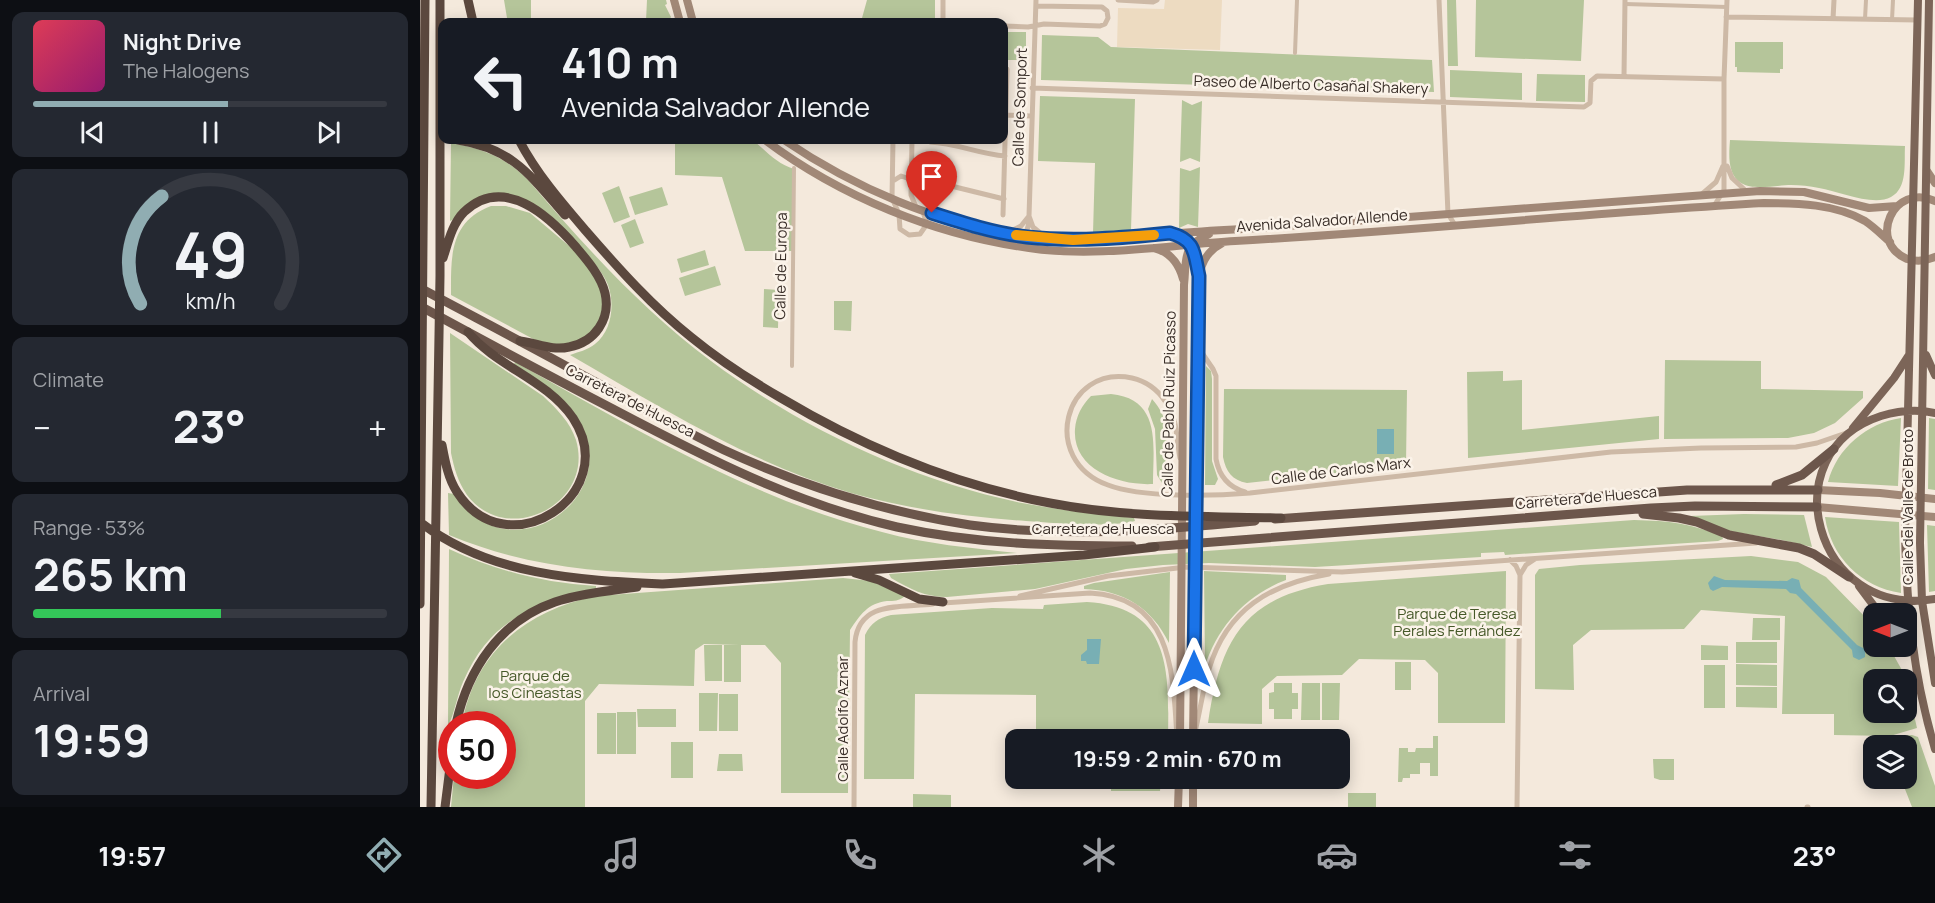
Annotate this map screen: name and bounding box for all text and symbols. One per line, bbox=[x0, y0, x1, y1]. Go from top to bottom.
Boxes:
text: Night Drive bbox=[123, 27, 242, 57]
text: 410 m bbox=[561, 33, 679, 91]
icon: left bbox=[462, 42, 540, 120]
street label: Calle de Somport bbox=[1007, 47, 1032, 167]
text: The Halogens bbox=[123, 57, 249, 84]
street label: Paseo de Alberto Casañal Shakery bbox=[1193, 70, 1429, 99]
text: Avenida Salvador Allende bbox=[561, 88, 870, 125]
icon: previous bbox=[76, 116, 109, 149]
icon: pause bbox=[194, 116, 227, 149]
icon: next bbox=[312, 116, 345, 149]
pin bbox=[906, 151, 957, 213]
icon: arrive bbox=[915, 160, 948, 193]
street label: Avenida Salvador Allende bbox=[1236, 204, 1409, 237]
text: 49 bbox=[172, 211, 248, 297]
street label: Calle de Europa bbox=[769, 212, 792, 320]
text: km/h bbox=[185, 286, 235, 315]
street label: Calle de Pablo Ruiz Picasso bbox=[1156, 311, 1181, 497]
street label: Carretera de Huesca bbox=[562, 359, 698, 442]
text: Climate bbox=[33, 366, 104, 393]
text: 23° bbox=[173, 395, 246, 457]
text: − bbox=[33, 405, 51, 450]
text: + bbox=[368, 405, 387, 450]
street label: Calle del Valle de Broto bbox=[1897, 429, 1918, 585]
street label: Calle de Carlos Marx bbox=[1270, 452, 1412, 489]
street label: Carretera de Huesca bbox=[1514, 481, 1658, 514]
text: Range · 53% bbox=[33, 514, 145, 541]
street label: Carretera de Huesca bbox=[1032, 518, 1174, 539]
text: 265 km bbox=[33, 543, 188, 605]
park label: Parque de Teresa Perales Fernández bbox=[1393, 603, 1521, 641]
north arrow bbox=[1863, 603, 1917, 657]
map controls bbox=[1863, 603, 1917, 789]
position arrow bbox=[1162, 637, 1226, 701]
street label: Calle Adolfo Aznar bbox=[832, 656, 853, 782]
park label: Parque de los Cineastas bbox=[488, 665, 582, 703]
button: search bbox=[1863, 669, 1917, 723]
text: Arrival bbox=[33, 680, 90, 707]
text: 19:59 bbox=[33, 709, 150, 771]
speed limit sign: 50 bbox=[438, 711, 516, 789]
button: layers bbox=[1863, 735, 1917, 789]
text: 19:59 · 2 min · 670 m bbox=[1073, 744, 1282, 774]
icon: directions bbox=[363, 834, 405, 876]
icon: music bbox=[601, 834, 643, 876]
icon: phone bbox=[839, 834, 881, 876]
icon: climate bbox=[1078, 834, 1120, 876]
icon: car bbox=[1316, 834, 1358, 876]
icon: filters bbox=[1554, 834, 1596, 876]
text: 19:57 bbox=[98, 837, 166, 874]
text: 23° bbox=[1793, 837, 1837, 874]

